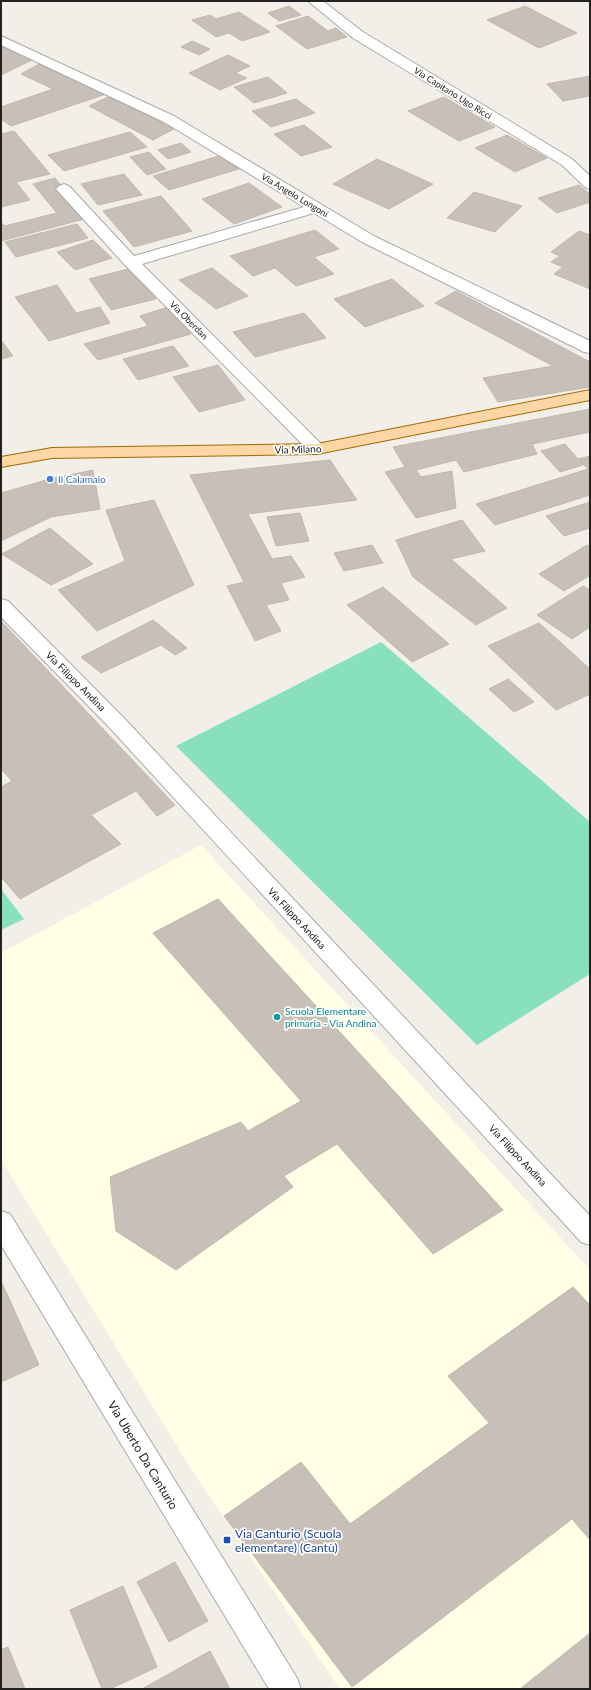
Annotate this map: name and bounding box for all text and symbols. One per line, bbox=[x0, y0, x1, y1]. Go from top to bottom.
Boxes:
street label: Via Capitano Ugo Ricci bbox=[412, 65, 494, 121]
street label: Via Angelo Longoni bbox=[260, 171, 330, 219]
street label: Via Oberdan bbox=[168, 299, 210, 341]
street label: Via Milano bbox=[274, 442, 322, 456]
place label: Il Calamaio bbox=[58, 473, 106, 485]
marker: Il Calamaio bbox=[45, 474, 55, 484]
street label: Via Filippo Andina bbox=[44, 649, 108, 713]
street label: Via Filippo Andina bbox=[266, 885, 329, 951]
place label: Scuola Elementare primaria - Via Andina bbox=[285, 1005, 377, 1029]
marker: Scuola Elementare primaria - Via Andina bbox=[272, 1012, 282, 1022]
street label: Via Filippo Andina bbox=[487, 1122, 550, 1188]
street label: Via Uberto Da Canturio bbox=[105, 1398, 181, 1512]
place label: Via Canturio (Scuola elementare) (Cantù) bbox=[235, 1526, 341, 1555]
marker: Via Canturio (Scuola elementare) (Cantù) bbox=[222, 1535, 232, 1545]

